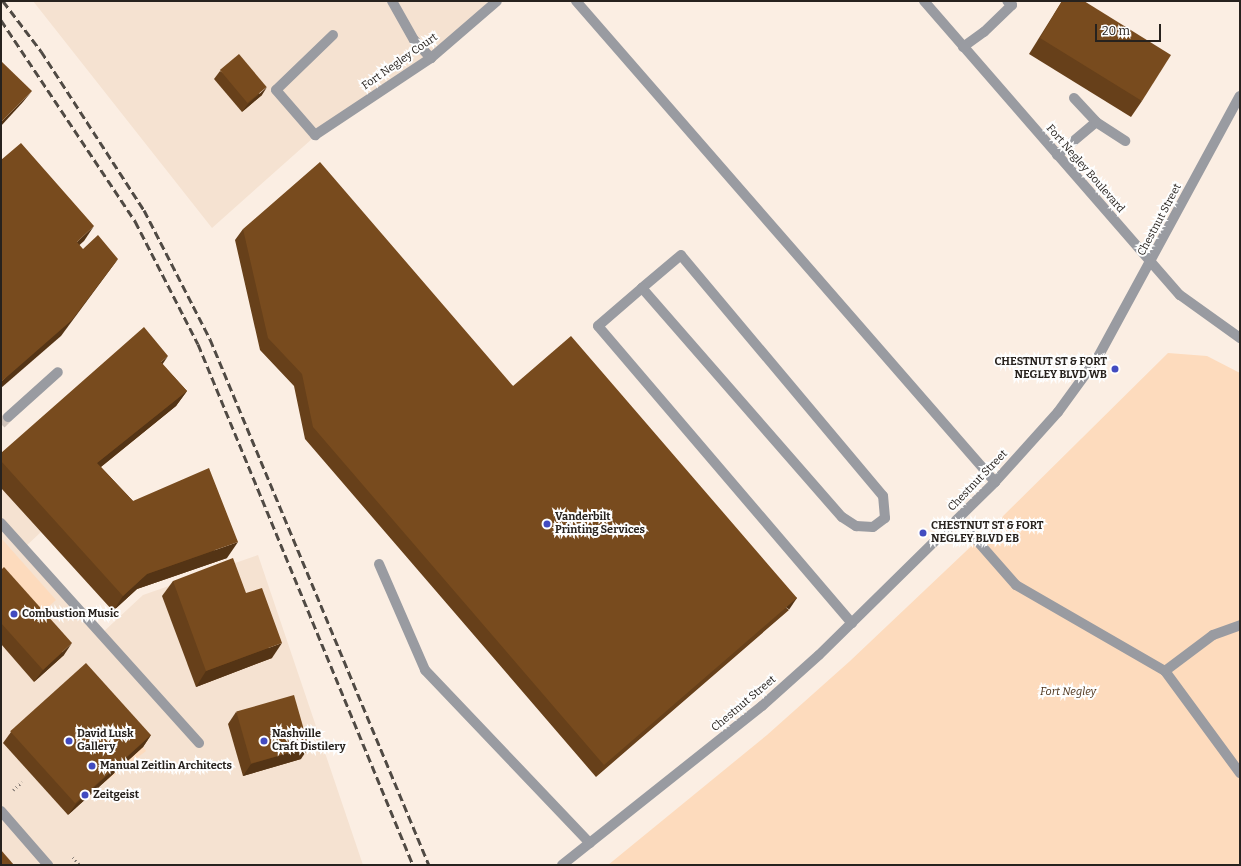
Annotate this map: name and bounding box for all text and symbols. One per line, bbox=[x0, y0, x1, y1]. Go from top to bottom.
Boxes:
scale bar bbox=[1097, 16, 1163, 42]
text: 20 m bbox=[1102, 24, 1130, 38]
street label: Fort Negley Court bbox=[360, 31, 440, 93]
street label: Fort Negley Boulevard bbox=[1043, 122, 1127, 216]
street label: Chestnut Street bbox=[1135, 182, 1185, 258]
place label: CHESTNUT ST & FORT NEGLEY BLVD WB bbox=[994, 356, 1107, 382]
marker: CHESTNUT ST & FORT NEGLEY BLVD WB bbox=[1110, 364, 1120, 374]
street label: Chestnut Street bbox=[946, 448, 1010, 514]
place label: Vanderbilt Printing Services bbox=[555, 511, 645, 537]
marker: Vanderbilt Printing Services bbox=[542, 519, 552, 529]
place label: CHESTNUT ST & FORT NEGLEY BLVD EB bbox=[931, 520, 1044, 546]
marker: CHESTNUT ST & FORT NEGLEY BLVD EB bbox=[918, 528, 928, 538]
place label: Combustion Music bbox=[22, 607, 119, 621]
marker: Combustion Music bbox=[9, 609, 19, 619]
street label: Chestnut Street bbox=[709, 673, 779, 735]
park label: Fort Negley bbox=[1040, 685, 1096, 699]
place label: David Lusk Gallery bbox=[77, 728, 133, 754]
place label: Nashville Craft Distilery bbox=[272, 728, 346, 754]
marker: David Lusk Gallery bbox=[64, 736, 74, 746]
marker: Nashville Craft Distilery bbox=[259, 736, 269, 746]
place label: Manual Zeitlin Architects bbox=[100, 759, 232, 773]
marker: Manual Zeitlin Architects bbox=[87, 761, 97, 771]
place label: Zeitgeist bbox=[93, 788, 139, 802]
marker: Zeitgeist bbox=[80, 790, 90, 800]

